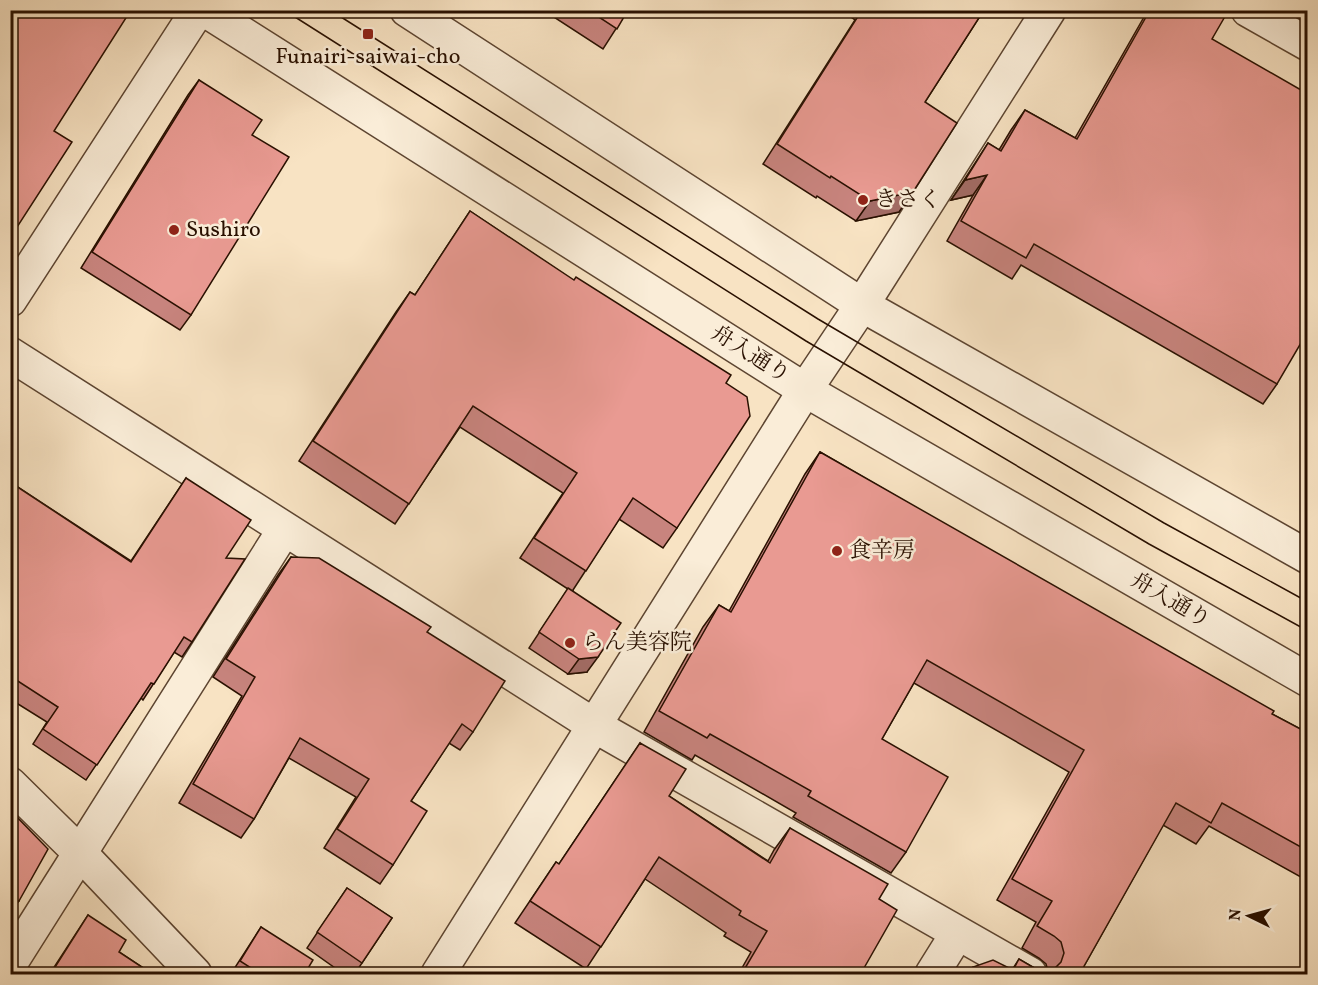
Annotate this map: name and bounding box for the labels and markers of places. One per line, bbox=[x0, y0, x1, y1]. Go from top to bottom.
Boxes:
marker: Funairi-saiwai-cho bbox=[361, 27, 375, 41]
place label: Funairi-saiwai-cho bbox=[276, 42, 460, 73]
place label: きさく bbox=[875, 185, 941, 216]
marker: きさく bbox=[856, 193, 870, 207]
place label: Sushiro bbox=[186, 215, 261, 246]
marker: Sushiro bbox=[167, 223, 181, 237]
place label: 食辛房 bbox=[849, 536, 915, 567]
marker: 食辛房 bbox=[830, 544, 844, 558]
place label: らん美容院 bbox=[582, 628, 692, 659]
marker: らん美容院 bbox=[563, 636, 577, 650]

